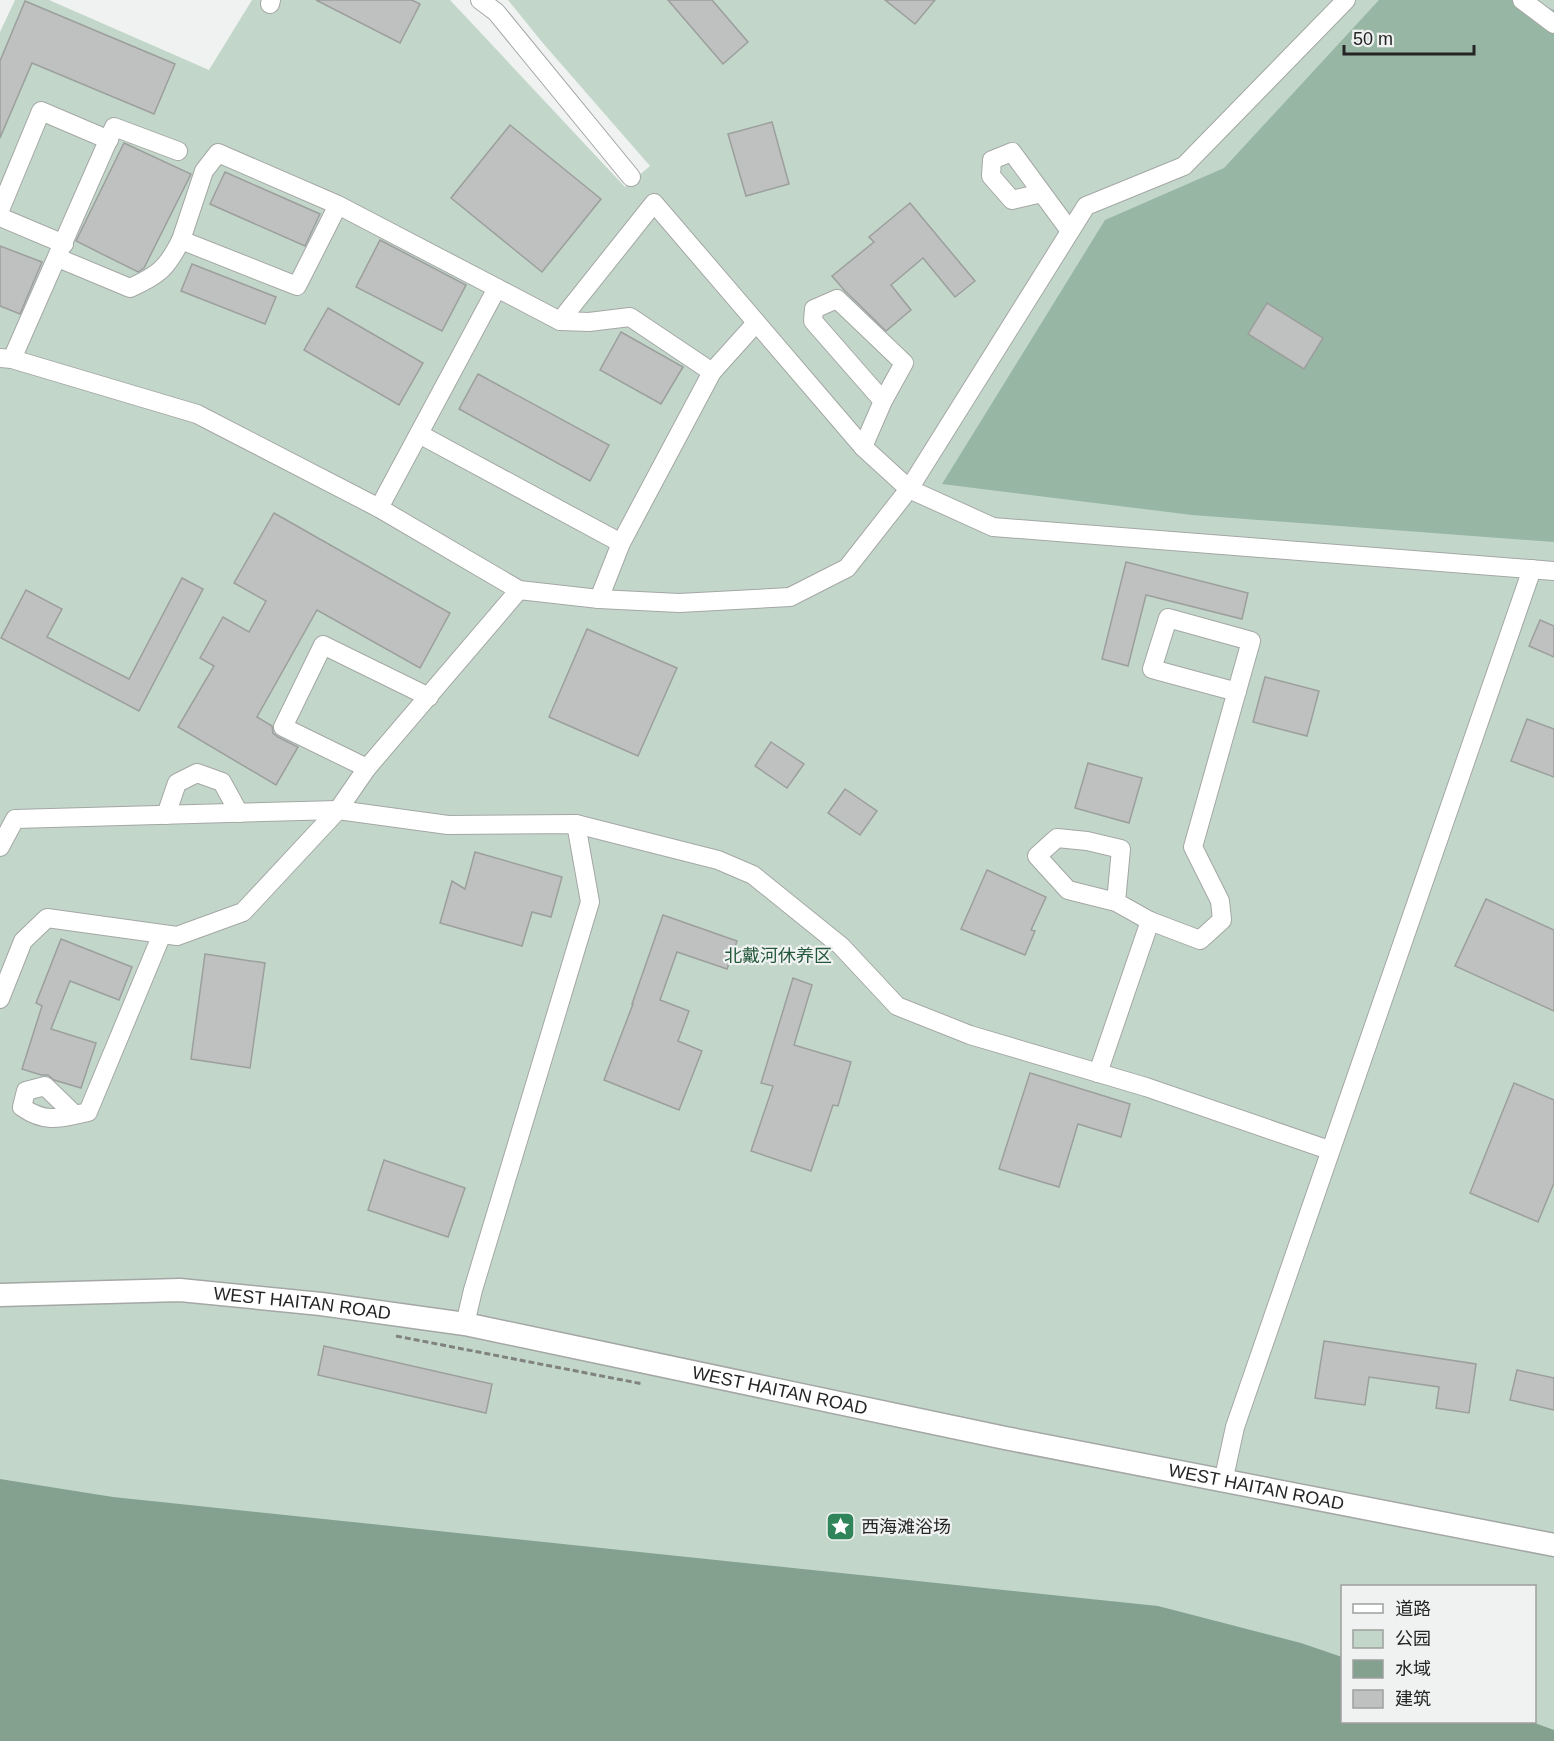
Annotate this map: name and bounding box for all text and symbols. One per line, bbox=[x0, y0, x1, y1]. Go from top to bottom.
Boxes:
scale bar bbox=[1344, 18, 1474, 56]
text: 50 m bbox=[1353, 29, 1393, 49]
park label: 北戴河休养区 bbox=[724, 946, 832, 966]
street label: WEST HAITAN ROAD bbox=[213, 1283, 392, 1324]
street label: WEST HAITAN ROAD bbox=[691, 1362, 869, 1419]
street label: WEST HAITAN ROAD bbox=[1167, 1460, 1346, 1514]
place icon: 西海滩浴场 bbox=[824, 1511, 856, 1543]
place label: 西海滩浴场 bbox=[861, 1517, 951, 1537]
legend bbox=[1341, 1585, 1536, 1723]
text: 道路 bbox=[1395, 1599, 1431, 1619]
text: 公园 bbox=[1395, 1629, 1431, 1649]
text: 水域 bbox=[1395, 1659, 1431, 1679]
text: 建筑 bbox=[1395, 1689, 1431, 1709]

